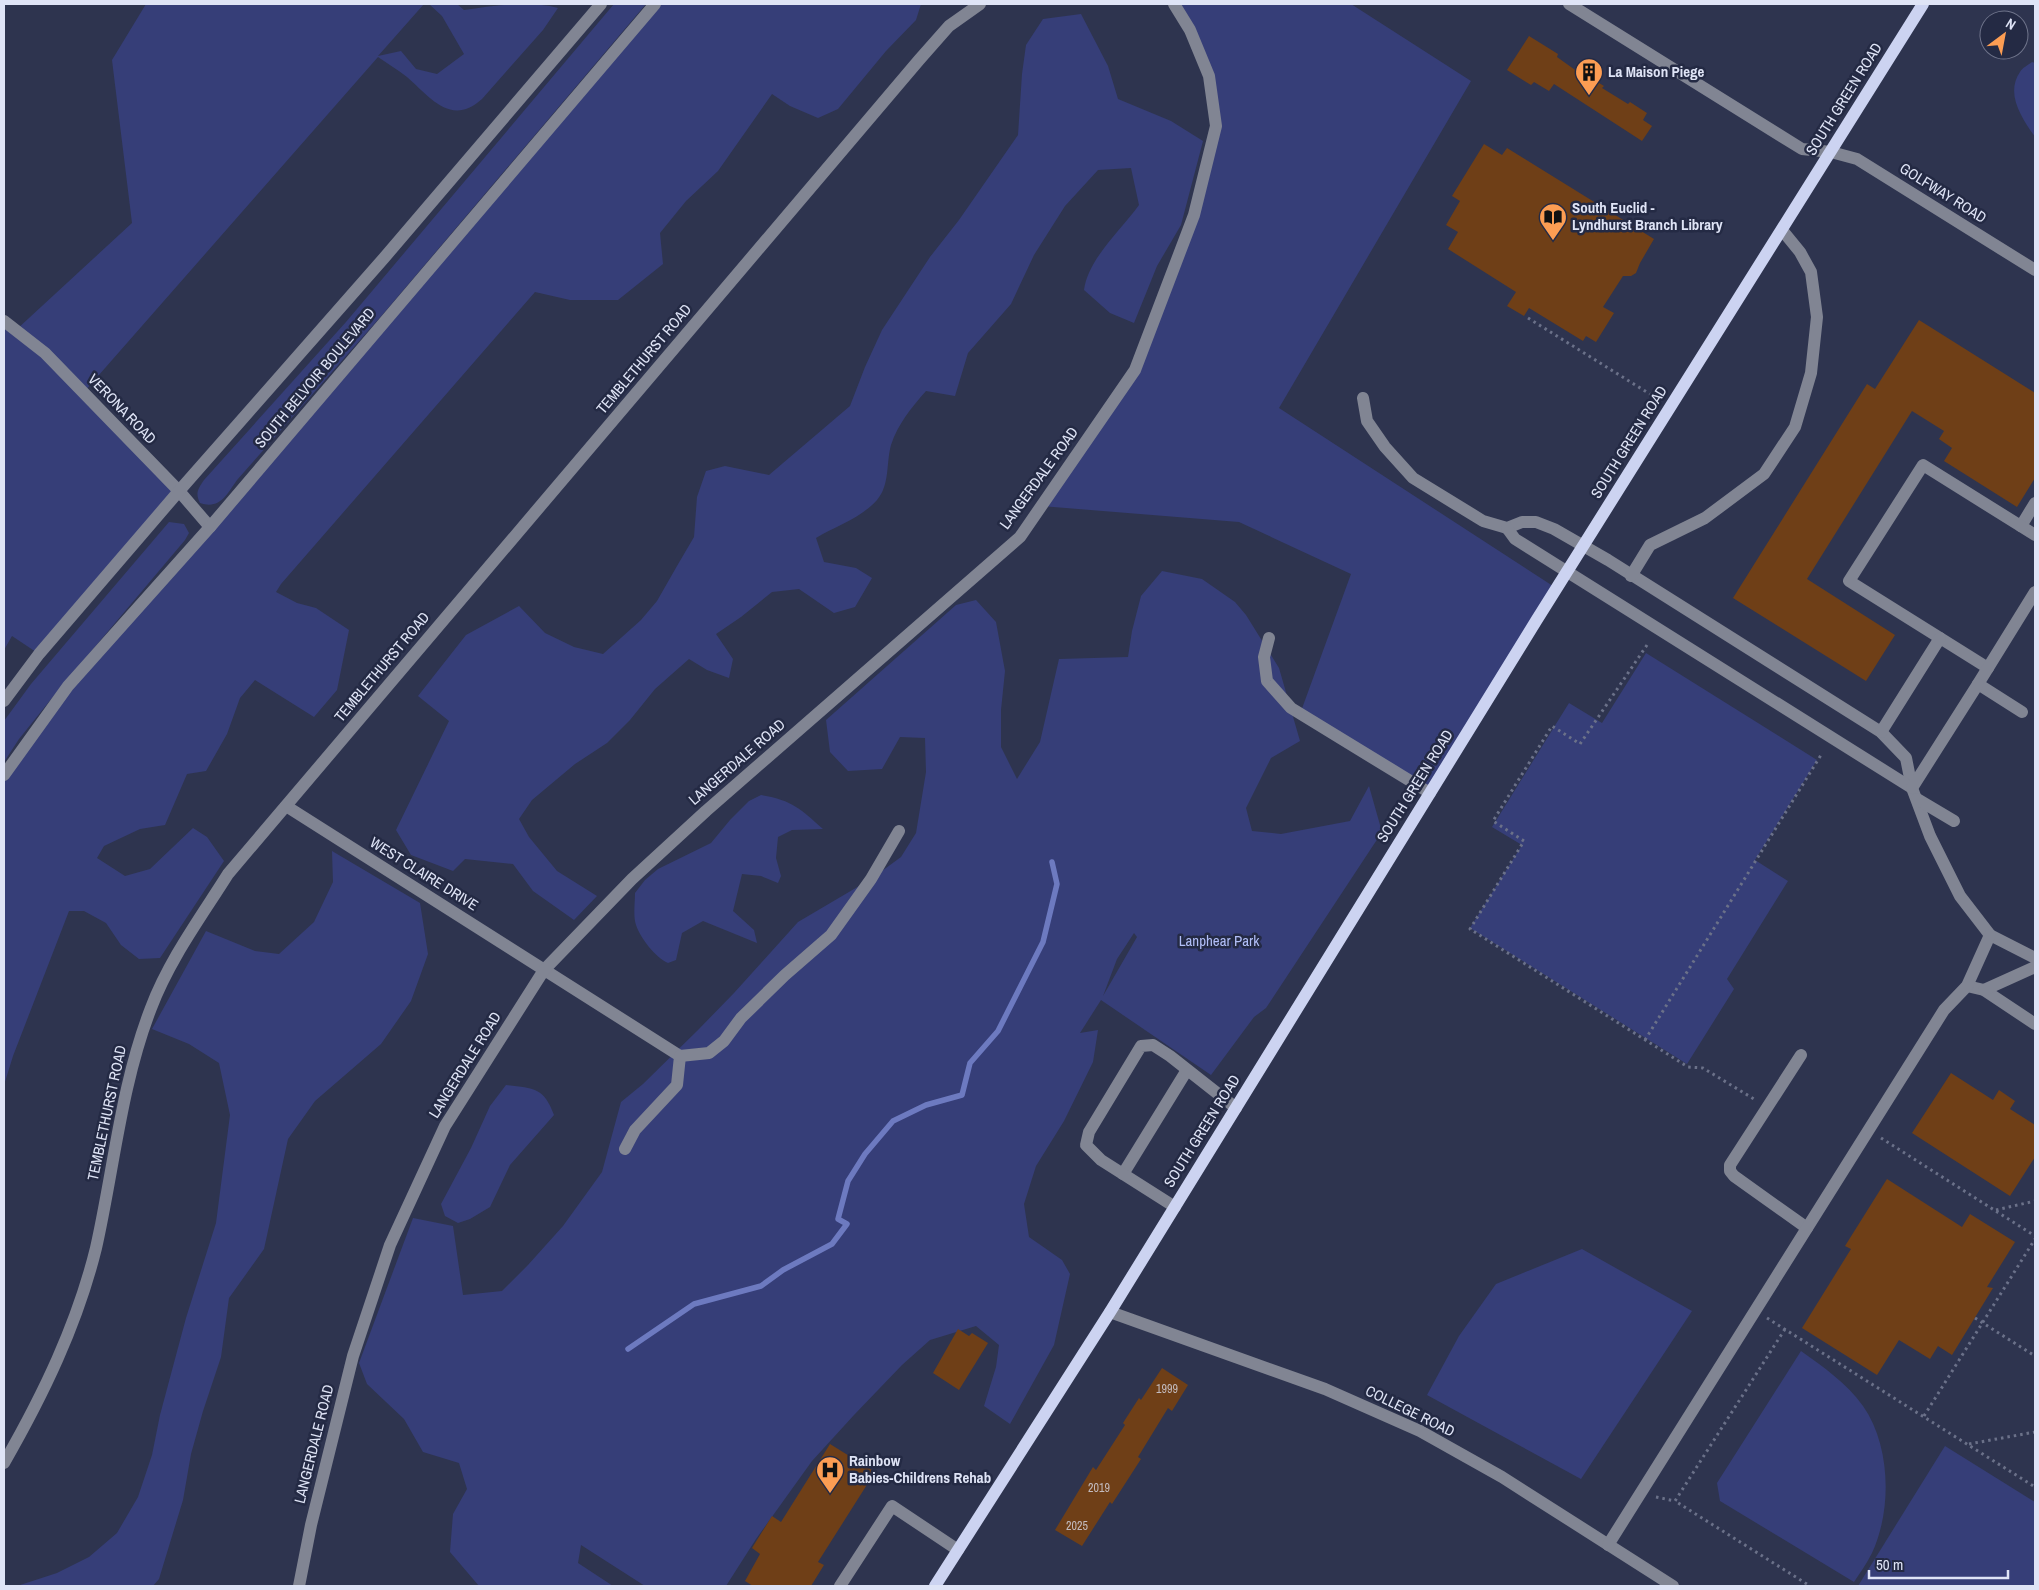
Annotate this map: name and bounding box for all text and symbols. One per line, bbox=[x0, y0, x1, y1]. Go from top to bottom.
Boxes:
north arrow bbox=[1979, 10, 2029, 60]
text: N bbox=[2003, 14, 2019, 34]
street label: SOUTH GREEN ROAD bbox=[1800, 38, 1887, 159]
building icon: La Maison Piege bbox=[1574, 57, 1604, 96]
place label: La Maison Piege bbox=[1608, 61, 1705, 82]
street label: GOLFWAY ROAD bbox=[1896, 157, 1991, 228]
place label: South Euclid - Lyndhurst Branch Library bbox=[1572, 197, 1723, 235]
library icon: South Euclid - Lyndhurst Branch Library bbox=[1538, 202, 1568, 241]
street label: TEMBLETHURST ROAD bbox=[591, 299, 696, 418]
street label: SOUTH BELVOIR BOULEVARD bbox=[250, 303, 380, 452]
street label: VERONA ROAD bbox=[83, 369, 161, 448]
street label: SOUTH GREEN ROAD bbox=[1585, 381, 1672, 502]
street label: LANGERDALE ROAD bbox=[994, 422, 1083, 533]
street label: TEMBLETHURST ROAD bbox=[329, 607, 434, 726]
street label: LANGERDALE ROAD bbox=[684, 714, 790, 809]
street label: SOUTH GREEN ROAD bbox=[1371, 725, 1458, 846]
street label: WEST CLAIRE DRIVE bbox=[366, 832, 482, 915]
park label: Lanphear Park bbox=[1179, 930, 1260, 951]
street label: LANGERDALE ROAD bbox=[423, 1007, 506, 1122]
street label: TEMBLETHURST ROAD bbox=[82, 1043, 131, 1182]
street label: SOUTH GREEN ROAD bbox=[1158, 1070, 1245, 1191]
street label: COLLEGE ROAD bbox=[1362, 1380, 1459, 1441]
house number: 1999 bbox=[1156, 1381, 1178, 1397]
street label: LANGERDALE ROAD bbox=[289, 1382, 338, 1505]
place label: Rainbow Babies-Childrens Rehab bbox=[849, 1450, 991, 1488]
hospital icon: Rainbow Babies-Childrens Rehab bbox=[815, 1455, 845, 1494]
house number: 2019 bbox=[1088, 1480, 1110, 1496]
house number: 2025 bbox=[1066, 1518, 1088, 1534]
scale bar bbox=[1869, 1548, 2008, 1580]
text: 50 m bbox=[1876, 1554, 1903, 1575]

